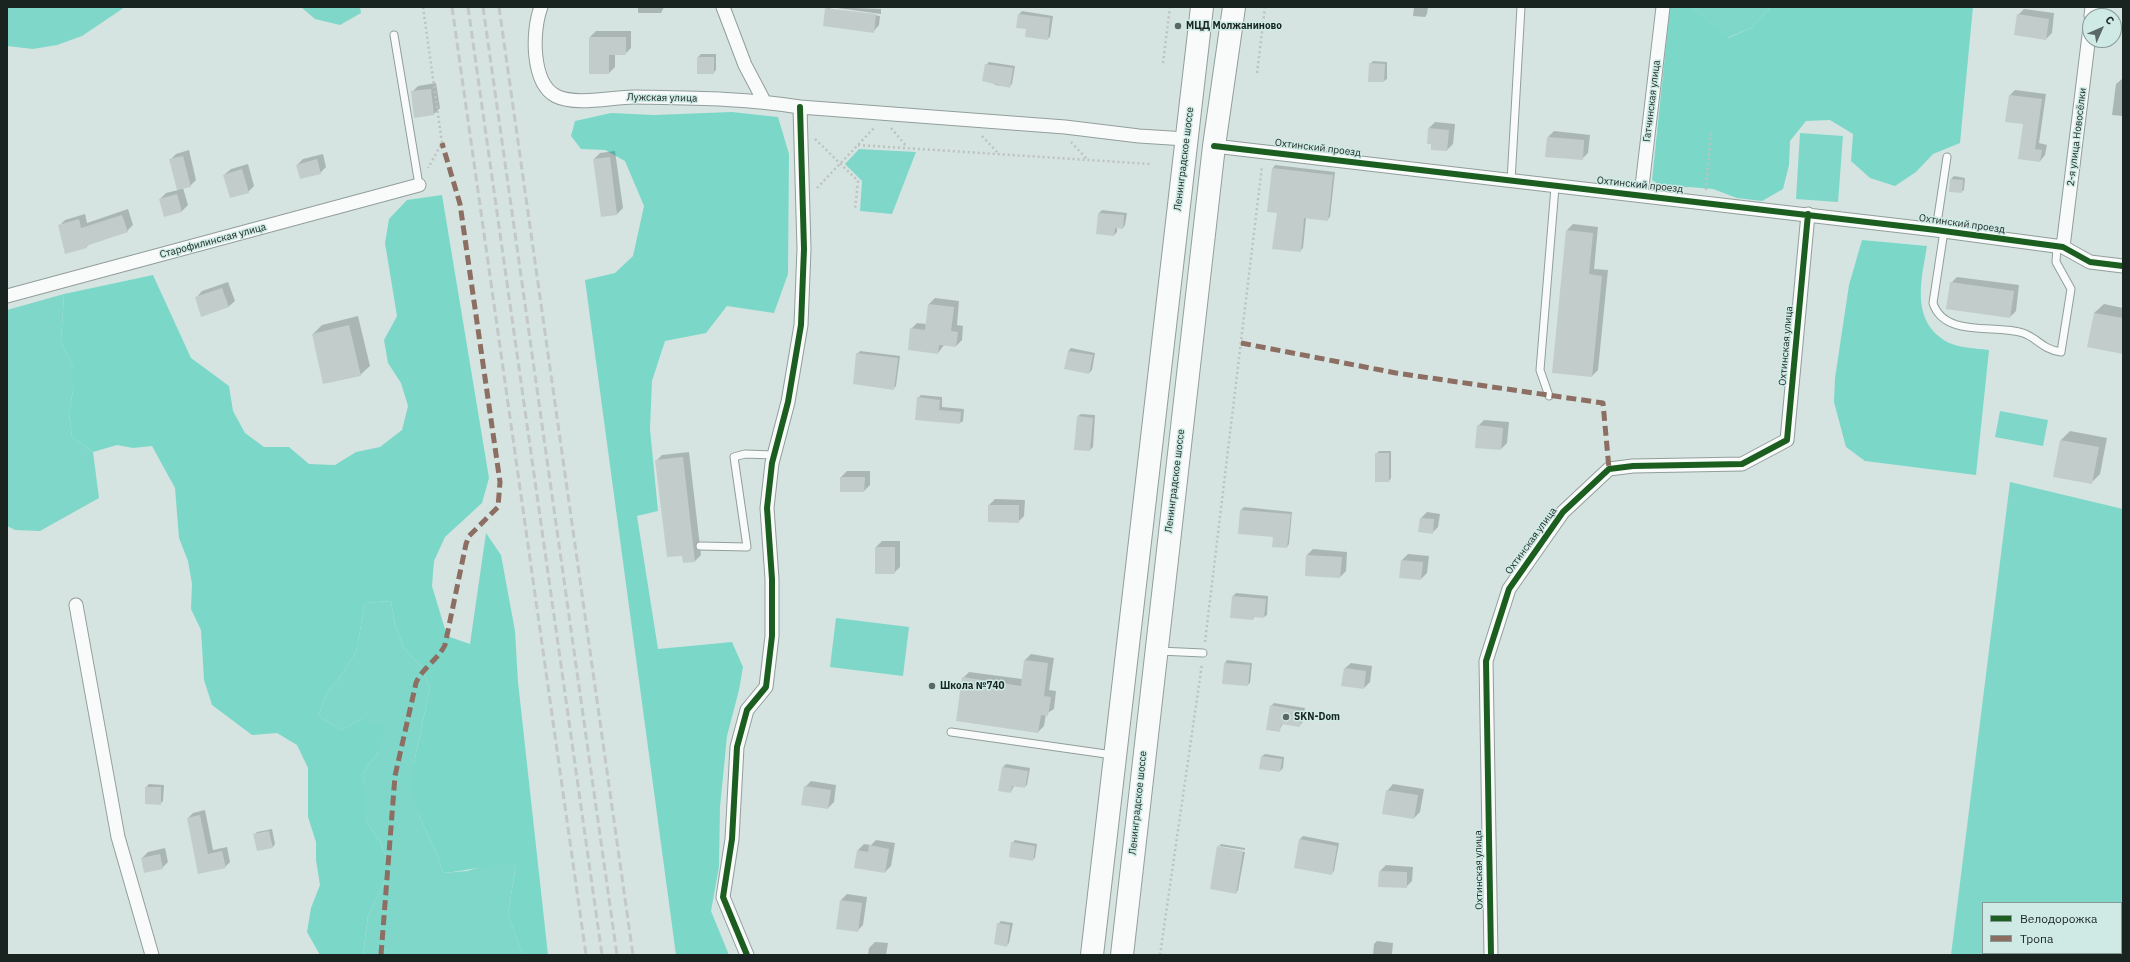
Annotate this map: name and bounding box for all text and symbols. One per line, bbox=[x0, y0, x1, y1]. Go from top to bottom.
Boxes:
north arrow bbox=[2082, 8, 2122, 48]
text: С bbox=[2102, 13, 2117, 28]
place label: МЦД Молжаниново bbox=[1186, 20, 1282, 32]
marker: МЦД Молжаниново bbox=[1173, 21, 1183, 31]
street label: Гатчинская улица bbox=[1641, 59, 1663, 143]
street label: 2-я улица Новосёлки bbox=[2065, 87, 2089, 187]
street label: Лужская улица bbox=[627, 91, 697, 105]
street label: Ленинградское шоссе bbox=[1172, 106, 1196, 212]
street label: Охтинский проезд bbox=[1274, 137, 1362, 159]
street label: Охтинский проезд bbox=[1596, 174, 1684, 196]
street label: Охтинский проезд bbox=[1918, 212, 2006, 236]
street label: Старофилинская улица bbox=[159, 221, 267, 261]
street label: Охтинская улица bbox=[1777, 306, 1795, 386]
street label: Ленинградское шоссе bbox=[1163, 428, 1187, 534]
street label: Охтинская улица bbox=[1503, 505, 1559, 577]
place label: Школа №740 bbox=[940, 680, 1004, 692]
marker: Школа №740 bbox=[927, 681, 937, 691]
place label: SKN-Dom bbox=[1294, 711, 1340, 723]
marker: SKN-Dom bbox=[1281, 712, 1291, 722]
street label: Ленинградское шоссе bbox=[1127, 750, 1149, 856]
street label: Охтинская улица bbox=[1472, 830, 1486, 910]
legend bbox=[1982, 902, 2122, 954]
text: Велодорожка bbox=[2020, 911, 2097, 926]
text: Тропа bbox=[2020, 931, 2053, 946]

